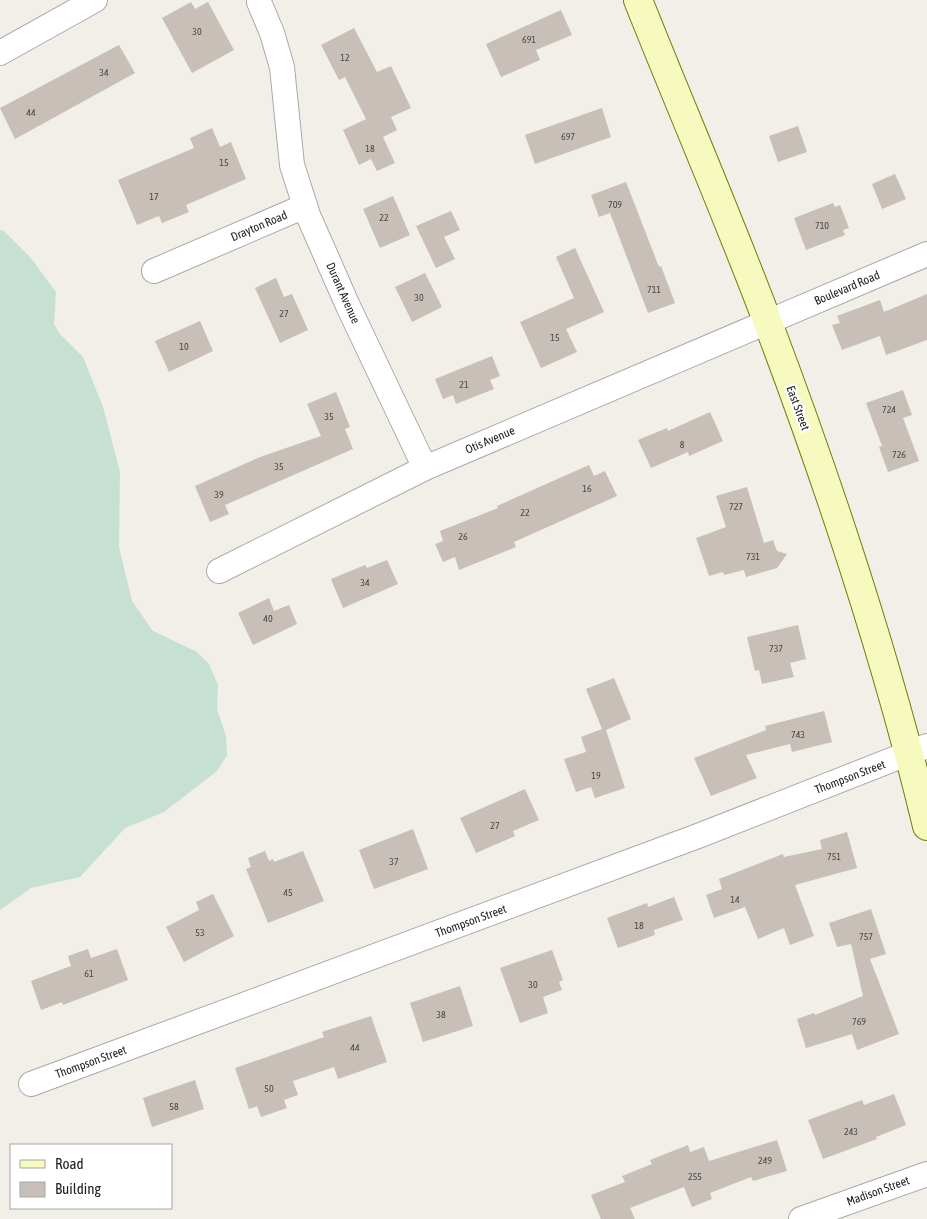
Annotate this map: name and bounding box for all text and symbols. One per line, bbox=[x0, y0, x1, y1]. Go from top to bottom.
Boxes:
house number: 30 bbox=[192, 26, 202, 37]
house number: 691 bbox=[522, 34, 536, 45]
house number: 12 bbox=[340, 52, 350, 63]
house number: 34 bbox=[99, 67, 109, 78]
house number: 44 bbox=[26, 107, 36, 118]
house number: 697 bbox=[561, 131, 575, 142]
house number: 18 bbox=[365, 143, 375, 154]
house number: 15 bbox=[219, 157, 229, 168]
house number: 17 bbox=[149, 191, 159, 202]
house number: 709 bbox=[608, 199, 622, 210]
street label: Drayton Road bbox=[229, 208, 289, 244]
house number: 22 bbox=[379, 212, 389, 223]
house number: 710 bbox=[815, 220, 829, 231]
street label: Durant Avenue bbox=[323, 260, 363, 326]
street label: Boulevard Road bbox=[812, 268, 882, 308]
house number: 711 bbox=[647, 284, 661, 295]
house number: 30 bbox=[414, 292, 424, 303]
house number: 27 bbox=[279, 308, 289, 319]
house number: 15 bbox=[550, 332, 560, 343]
house number: 10 bbox=[179, 341, 189, 352]
house number: 21 bbox=[459, 379, 469, 390]
street label: East Street bbox=[783, 384, 813, 433]
house number: 724 bbox=[882, 404, 896, 415]
house number: 35 bbox=[324, 411, 334, 422]
street label: Otis Avenue bbox=[463, 423, 517, 457]
house number: 8 bbox=[680, 439, 685, 450]
house number: 726 bbox=[892, 449, 906, 460]
house number: 35 bbox=[274, 461, 284, 472]
house number: 16 bbox=[582, 483, 592, 494]
house number: 39 bbox=[214, 489, 224, 500]
house number: 727 bbox=[729, 501, 743, 512]
house number: 22 bbox=[520, 507, 530, 518]
house number: 26 bbox=[458, 531, 468, 542]
house number: 731 bbox=[746, 551, 760, 562]
house number: 34 bbox=[360, 577, 370, 588]
house number: 40 bbox=[263, 613, 273, 624]
house number: 737 bbox=[769, 643, 783, 654]
house number: 743 bbox=[791, 729, 805, 740]
street label: Thompson Street bbox=[813, 757, 888, 797]
house number: 19 bbox=[591, 770, 601, 781]
house number: 27 bbox=[490, 820, 500, 831]
house number: 751 bbox=[827, 851, 841, 862]
house number: 37 bbox=[389, 856, 399, 867]
house number: 45 bbox=[283, 887, 293, 898]
house number: 14 bbox=[730, 894, 740, 905]
street label: Thompson Street bbox=[434, 902, 509, 940]
house number: 18 bbox=[634, 920, 644, 931]
house number: 53 bbox=[195, 927, 205, 938]
house number: 757 bbox=[859, 931, 873, 942]
house number: 61 bbox=[84, 968, 94, 979]
house number: 30 bbox=[528, 979, 538, 990]
house number: 38 bbox=[436, 1009, 446, 1020]
house number: 769 bbox=[852, 1016, 866, 1027]
house number: 44 bbox=[350, 1042, 360, 1053]
street label: Thompson Street bbox=[54, 1043, 129, 1081]
house number: 50 bbox=[264, 1083, 274, 1094]
house number: 58 bbox=[169, 1101, 179, 1112]
house number: 243 bbox=[844, 1126, 858, 1137]
legend bbox=[10, 1144, 172, 1209]
text: Road bbox=[55, 1155, 84, 1172]
house number: 249 bbox=[758, 1155, 772, 1166]
house number: 255 bbox=[688, 1171, 702, 1182]
street label: Madison Street bbox=[845, 1173, 912, 1209]
text: Building bbox=[55, 1180, 101, 1197]

